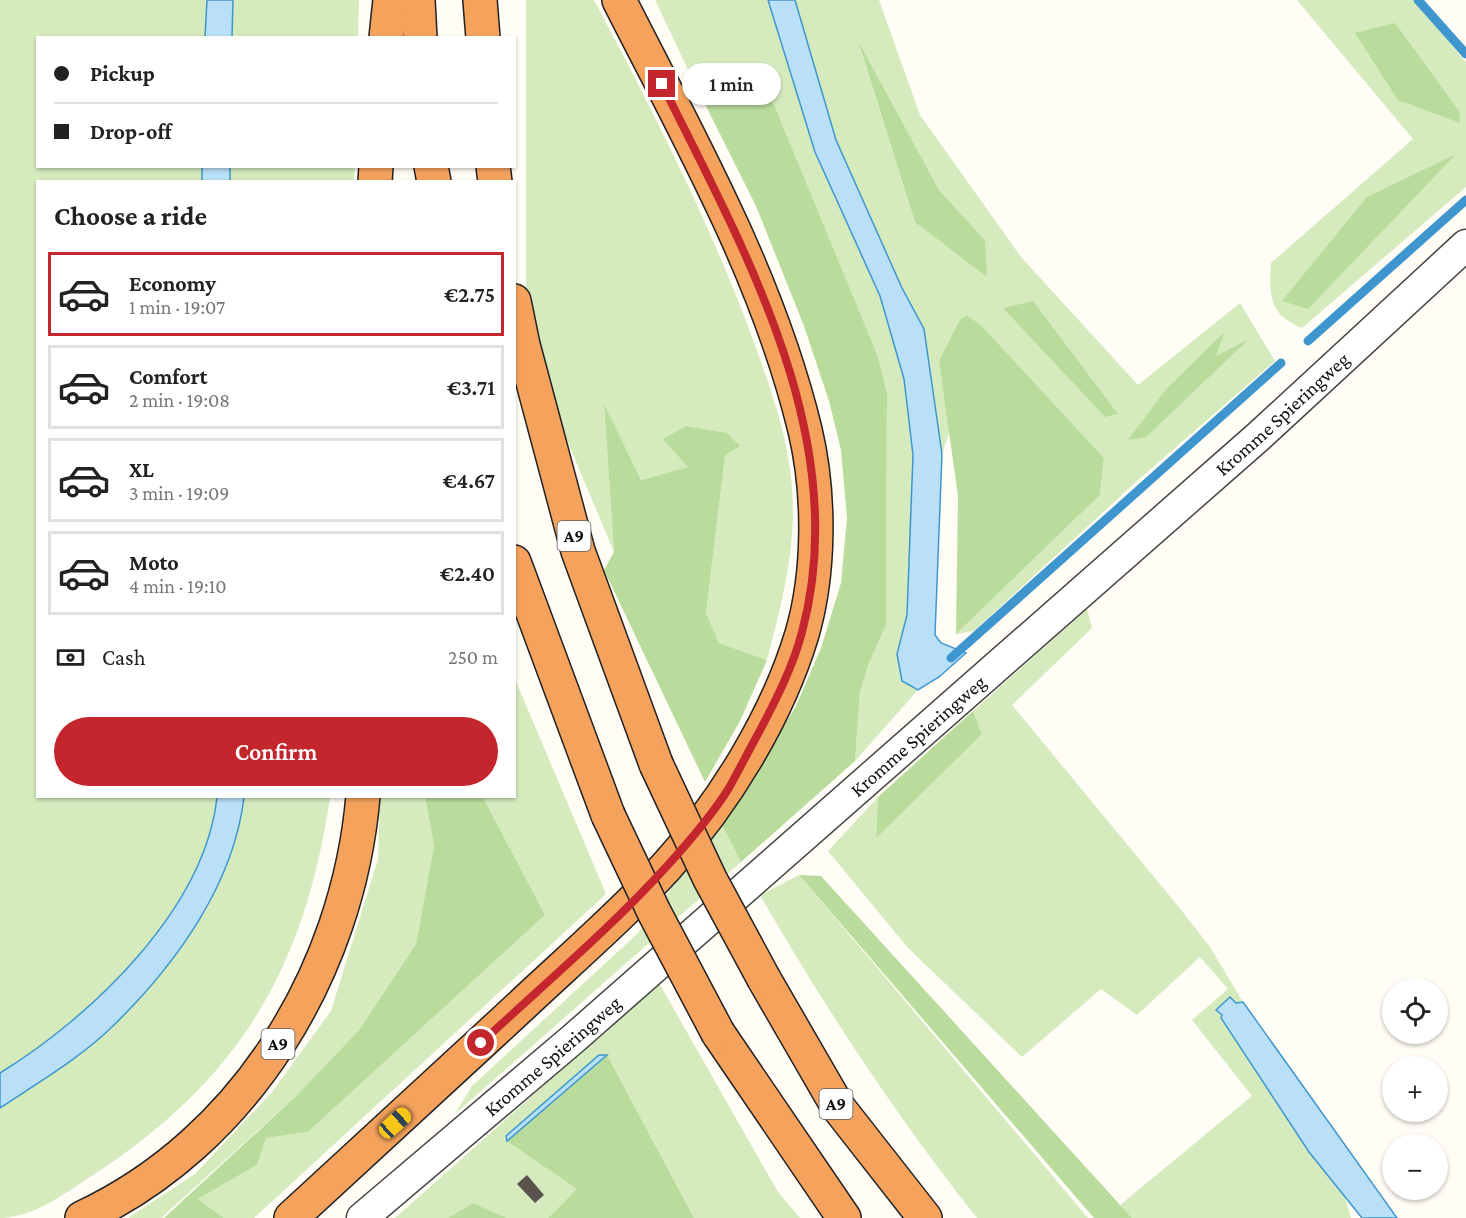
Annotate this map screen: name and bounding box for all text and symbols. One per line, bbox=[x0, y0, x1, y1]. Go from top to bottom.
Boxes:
text: Pickup bbox=[90, 61, 155, 86]
callout: 1 min bbox=[683, 63, 782, 105]
route end bbox=[648, 70, 675, 97]
text: 1 min bbox=[709, 73, 754, 95]
text: Drop-off bbox=[90, 119, 172, 144]
text: Choose a ride bbox=[54, 201, 207, 231]
icon: car bbox=[57, 267, 111, 321]
text: Economy bbox=[129, 271, 216, 296]
text: €2.75 bbox=[444, 282, 495, 307]
text: 1 min · 19:07 bbox=[129, 296, 225, 318]
street label: Kromme Spieringweg bbox=[1211, 348, 1354, 480]
icon: car bbox=[57, 360, 111, 414]
text: Comfort bbox=[129, 364, 207, 389]
text: €3.71 bbox=[447, 375, 495, 400]
text: 2 min · 19:08 bbox=[129, 389, 230, 411]
icon: car bbox=[57, 453, 111, 507]
text: XL bbox=[129, 457, 154, 482]
text: €4.67 bbox=[442, 468, 495, 493]
text: 3 min · 19:09 bbox=[129, 482, 229, 504]
road number: A9 bbox=[558, 521, 590, 551]
icon: car bbox=[57, 546, 111, 600]
text: Moto bbox=[129, 550, 179, 575]
text: €2.40 bbox=[440, 561, 495, 586]
text: 4 min · 19:10 bbox=[129, 575, 227, 597]
icon: cash bbox=[54, 641, 87, 674]
text: Cash bbox=[102, 645, 146, 670]
text: 250 m bbox=[448, 646, 498, 668]
street label: Kromme Spieringweg bbox=[846, 670, 991, 801]
button: Confirm bbox=[54, 717, 498, 786]
map controls bbox=[1382, 978, 1448, 1200]
button: locate bbox=[1382, 978, 1448, 1044]
street label: Kromme Spieringweg bbox=[480, 991, 626, 1120]
road number: A9 bbox=[262, 1029, 294, 1059]
route start bbox=[467, 1029, 494, 1056]
button: + bbox=[1382, 1056, 1448, 1122]
road number: A9 bbox=[820, 1089, 852, 1119]
car bbox=[376, 1104, 414, 1142]
button: − bbox=[1382, 1134, 1448, 1200]

